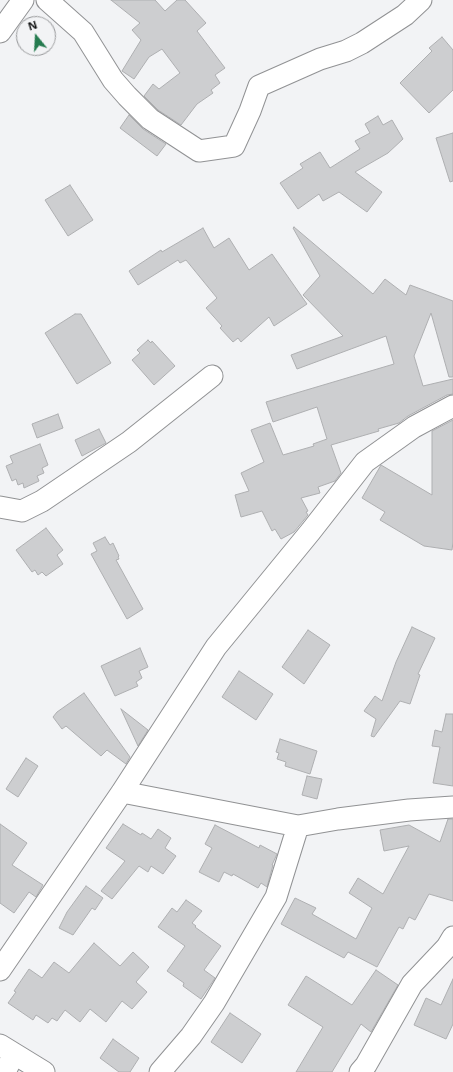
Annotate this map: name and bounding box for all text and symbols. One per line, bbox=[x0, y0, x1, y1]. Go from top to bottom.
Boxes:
north arrow bbox=[16, 16, 56, 56]
text: N bbox=[26, 17, 39, 34]

